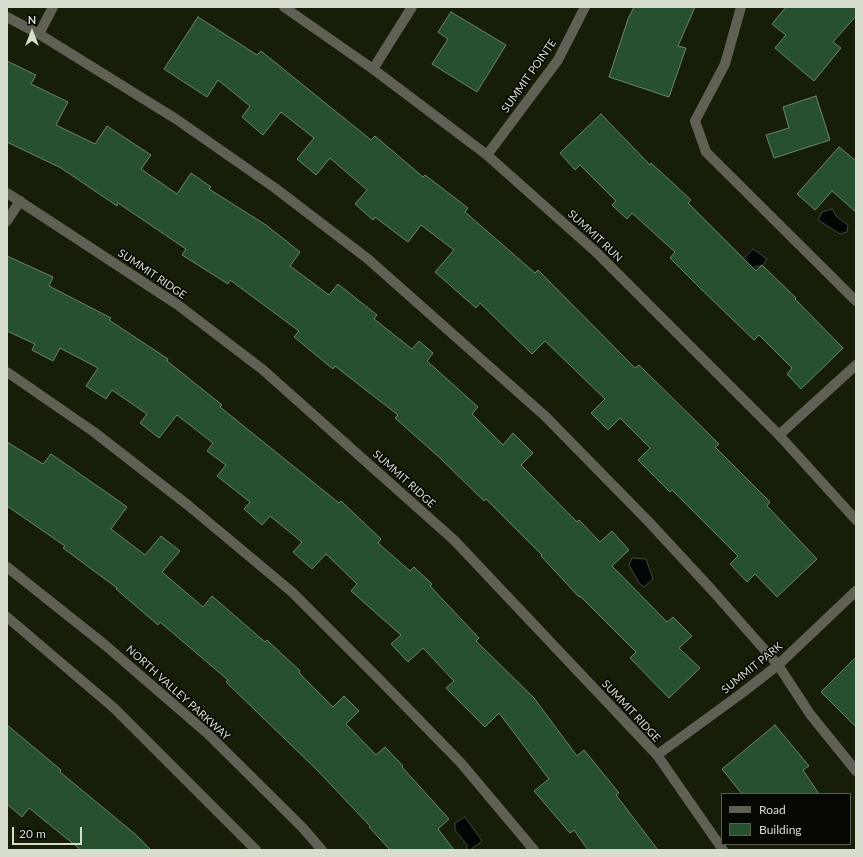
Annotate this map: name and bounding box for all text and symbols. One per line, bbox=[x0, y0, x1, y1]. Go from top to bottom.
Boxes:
north arrow bbox=[12, 12, 52, 52]
text: N bbox=[28, 13, 36, 26]
street label: SUMMIT POINTE bbox=[499, 37, 559, 115]
street label: SUMMIT RUN bbox=[565, 207, 625, 265]
street label: SUMMIT RIDGE bbox=[115, 246, 189, 302]
street label: SUMMIT RIDGE bbox=[370, 447, 438, 511]
street label: SUMMIT PARK bbox=[719, 639, 785, 697]
street label: NORTH VALLEY PARKWAY bbox=[123, 643, 233, 743]
street label: SUMMIT RIDGE bbox=[599, 677, 663, 745]
legend bbox=[721, 793, 851, 845]
text: Road bbox=[759, 802, 786, 817]
scale bar bbox=[14, 819, 84, 845]
text: Building bbox=[759, 822, 802, 837]
text: 20 m bbox=[19, 826, 46, 841]

